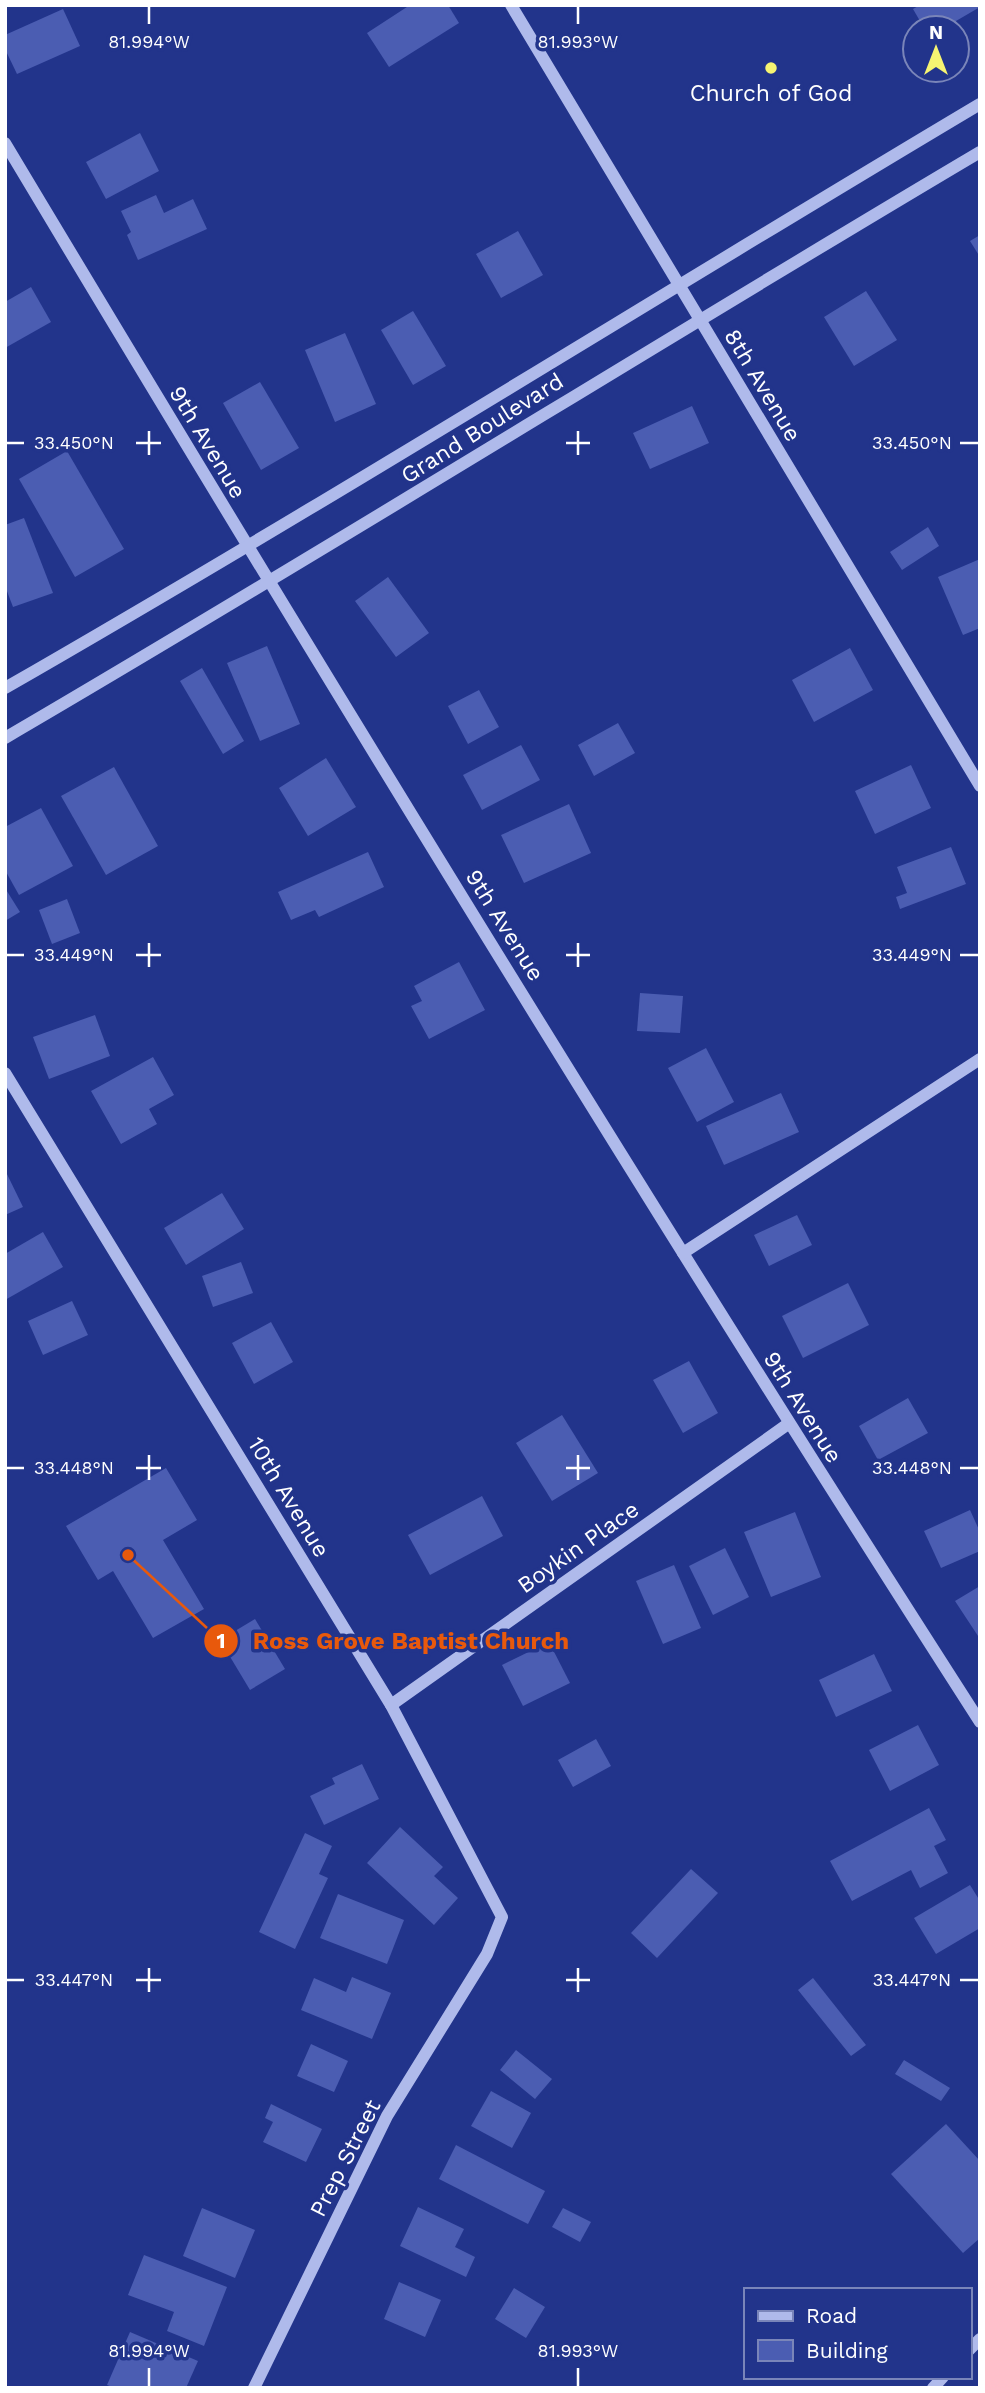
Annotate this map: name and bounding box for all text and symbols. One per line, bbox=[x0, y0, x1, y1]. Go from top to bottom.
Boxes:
north arrow bbox=[901, 14, 971, 84]
text: N bbox=[929, 21, 943, 44]
text: 81.994°W bbox=[108, 31, 190, 52]
text: 81.993°W bbox=[538, 31, 618, 52]
marker: Church of God bbox=[763, 60, 779, 76]
place label: Church of God bbox=[690, 80, 852, 107]
street label: 8th Avenue bbox=[718, 324, 807, 446]
street label: Grand Boulevard bbox=[396, 368, 568, 489]
street label: 9th Avenue bbox=[163, 381, 252, 503]
text: 33.450°N bbox=[34, 432, 114, 453]
text: 33.450°N bbox=[872, 432, 952, 453]
street label: 9th Avenue bbox=[460, 865, 550, 986]
text: 33.449°N bbox=[34, 944, 114, 965]
text: 33.449°N bbox=[872, 944, 952, 965]
street label: 9th Avenue bbox=[758, 1347, 848, 1468]
street label: 10th Avenue bbox=[242, 1432, 335, 1562]
text: 33.448°N bbox=[34, 1457, 114, 1478]
text: 33.448°N bbox=[872, 1457, 952, 1478]
street label: Boykin Place bbox=[512, 1496, 644, 1599]
callout: Ross Grove Baptist Church bbox=[204, 1618, 583, 1663]
text: Ross Grove Baptist Church bbox=[253, 1627, 569, 1655]
text: 1 bbox=[216, 1628, 226, 1653]
text: 33.447°N bbox=[35, 1969, 113, 1990]
text: 33.447°N bbox=[873, 1969, 951, 1990]
street label: Prep Street bbox=[304, 2095, 387, 2221]
legend bbox=[744, 2288, 971, 2379]
text: Road bbox=[806, 2303, 857, 2328]
text: Building bbox=[806, 2338, 888, 2363]
text: 81.994°W bbox=[108, 2340, 190, 2361]
text: 81.993°W bbox=[538, 2340, 618, 2361]

